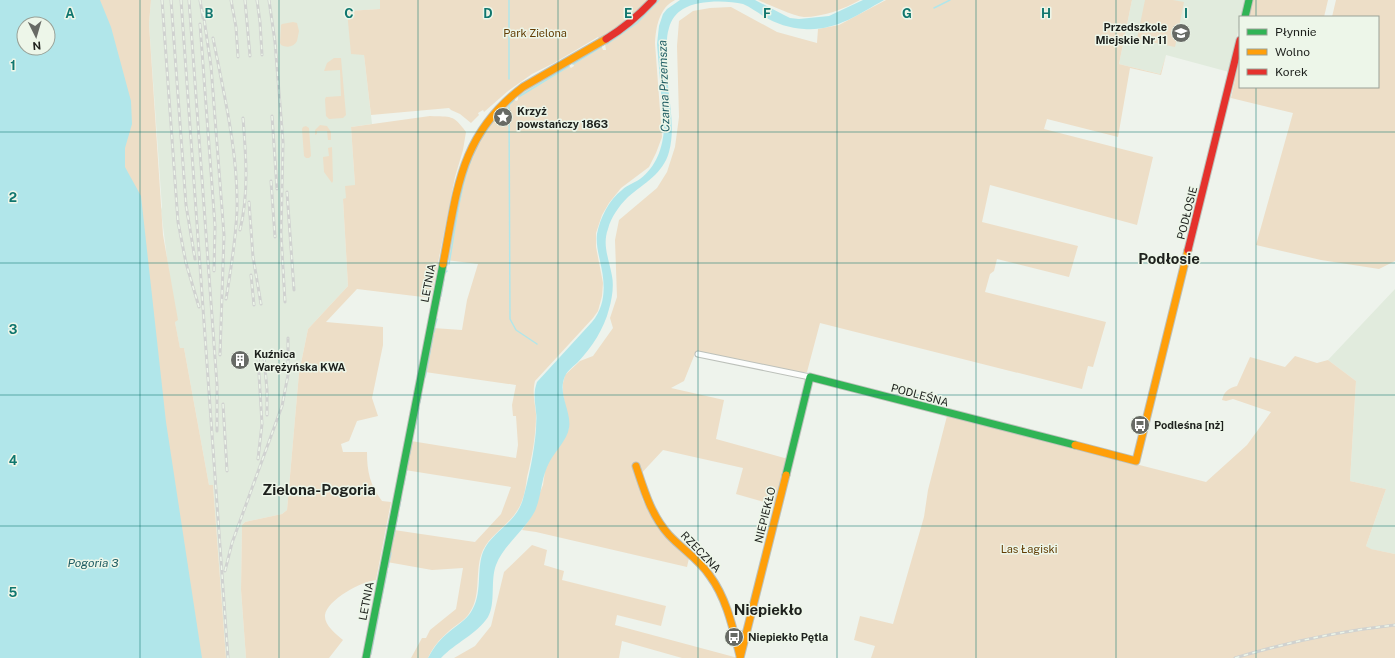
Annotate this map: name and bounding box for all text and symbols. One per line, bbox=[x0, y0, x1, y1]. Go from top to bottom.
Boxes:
text: A bbox=[65, 6, 75, 21]
text: B bbox=[205, 6, 214, 21]
text: C bbox=[344, 6, 354, 21]
text: D bbox=[483, 6, 493, 21]
text: E bbox=[624, 6, 632, 21]
text: F bbox=[763, 6, 771, 21]
text: G bbox=[902, 6, 912, 21]
text: H bbox=[1041, 6, 1051, 21]
text: I bbox=[1184, 6, 1188, 21]
north arrow bbox=[16, 16, 56, 56]
legend bbox=[1239, 16, 1379, 88]
place label: Przedszkole Miejskie Nr 11 bbox=[1096, 21, 1167, 46]
school or university icon: Przedszkole Miejskie Nr 11 bbox=[1170, 22, 1192, 44]
text: Płynnie bbox=[1275, 25, 1317, 39]
park label: Park Zielona bbox=[503, 27, 567, 39]
text: N bbox=[32, 40, 42, 52]
water label: Czarna Przemsza bbox=[655, 40, 673, 132]
text: Wolno bbox=[1275, 45, 1310, 59]
text: 1 bbox=[10, 58, 16, 73]
text: Korek bbox=[1275, 65, 1308, 79]
place label: Krzyż powstańczy 1863 bbox=[517, 105, 608, 130]
place icon: Krzyż powstańczy 1863 bbox=[492, 106, 514, 128]
street label: PODŁOSIE bbox=[1175, 185, 1199, 241]
text: 2 bbox=[9, 190, 17, 205]
district label: Podłosie bbox=[1138, 250, 1200, 267]
street label: LETNIA bbox=[418, 262, 438, 303]
text: 3 bbox=[9, 322, 18, 337]
place label: Kuźnica Warężyńska KWA bbox=[254, 348, 345, 373]
building icon: Kuźnica Warężyńska KWA bbox=[229, 349, 251, 371]
street label: PODLEŚNA bbox=[890, 381, 951, 409]
bus stop icon: Podleśna [nż] bbox=[1129, 414, 1151, 436]
place label: Podleśna [nż] bbox=[1154, 419, 1224, 431]
text: 4 bbox=[9, 453, 18, 468]
district label: Zielona-Pogoria bbox=[262, 481, 376, 498]
street label: NIEPIEKŁO bbox=[752, 486, 778, 544]
street label: RZECZNA bbox=[679, 529, 723, 575]
park label: Las Łagiski bbox=[1001, 543, 1057, 555]
water label: Pogoria 3 bbox=[67, 556, 119, 570]
street label: LETNIA bbox=[356, 580, 376, 621]
text: 5 bbox=[9, 585, 18, 600]
district label: Niepiekło bbox=[734, 601, 803, 618]
bus stop icon: Niepiekło Pętla bbox=[723, 626, 745, 648]
place label: Niepiekło Pętla bbox=[748, 631, 828, 643]

